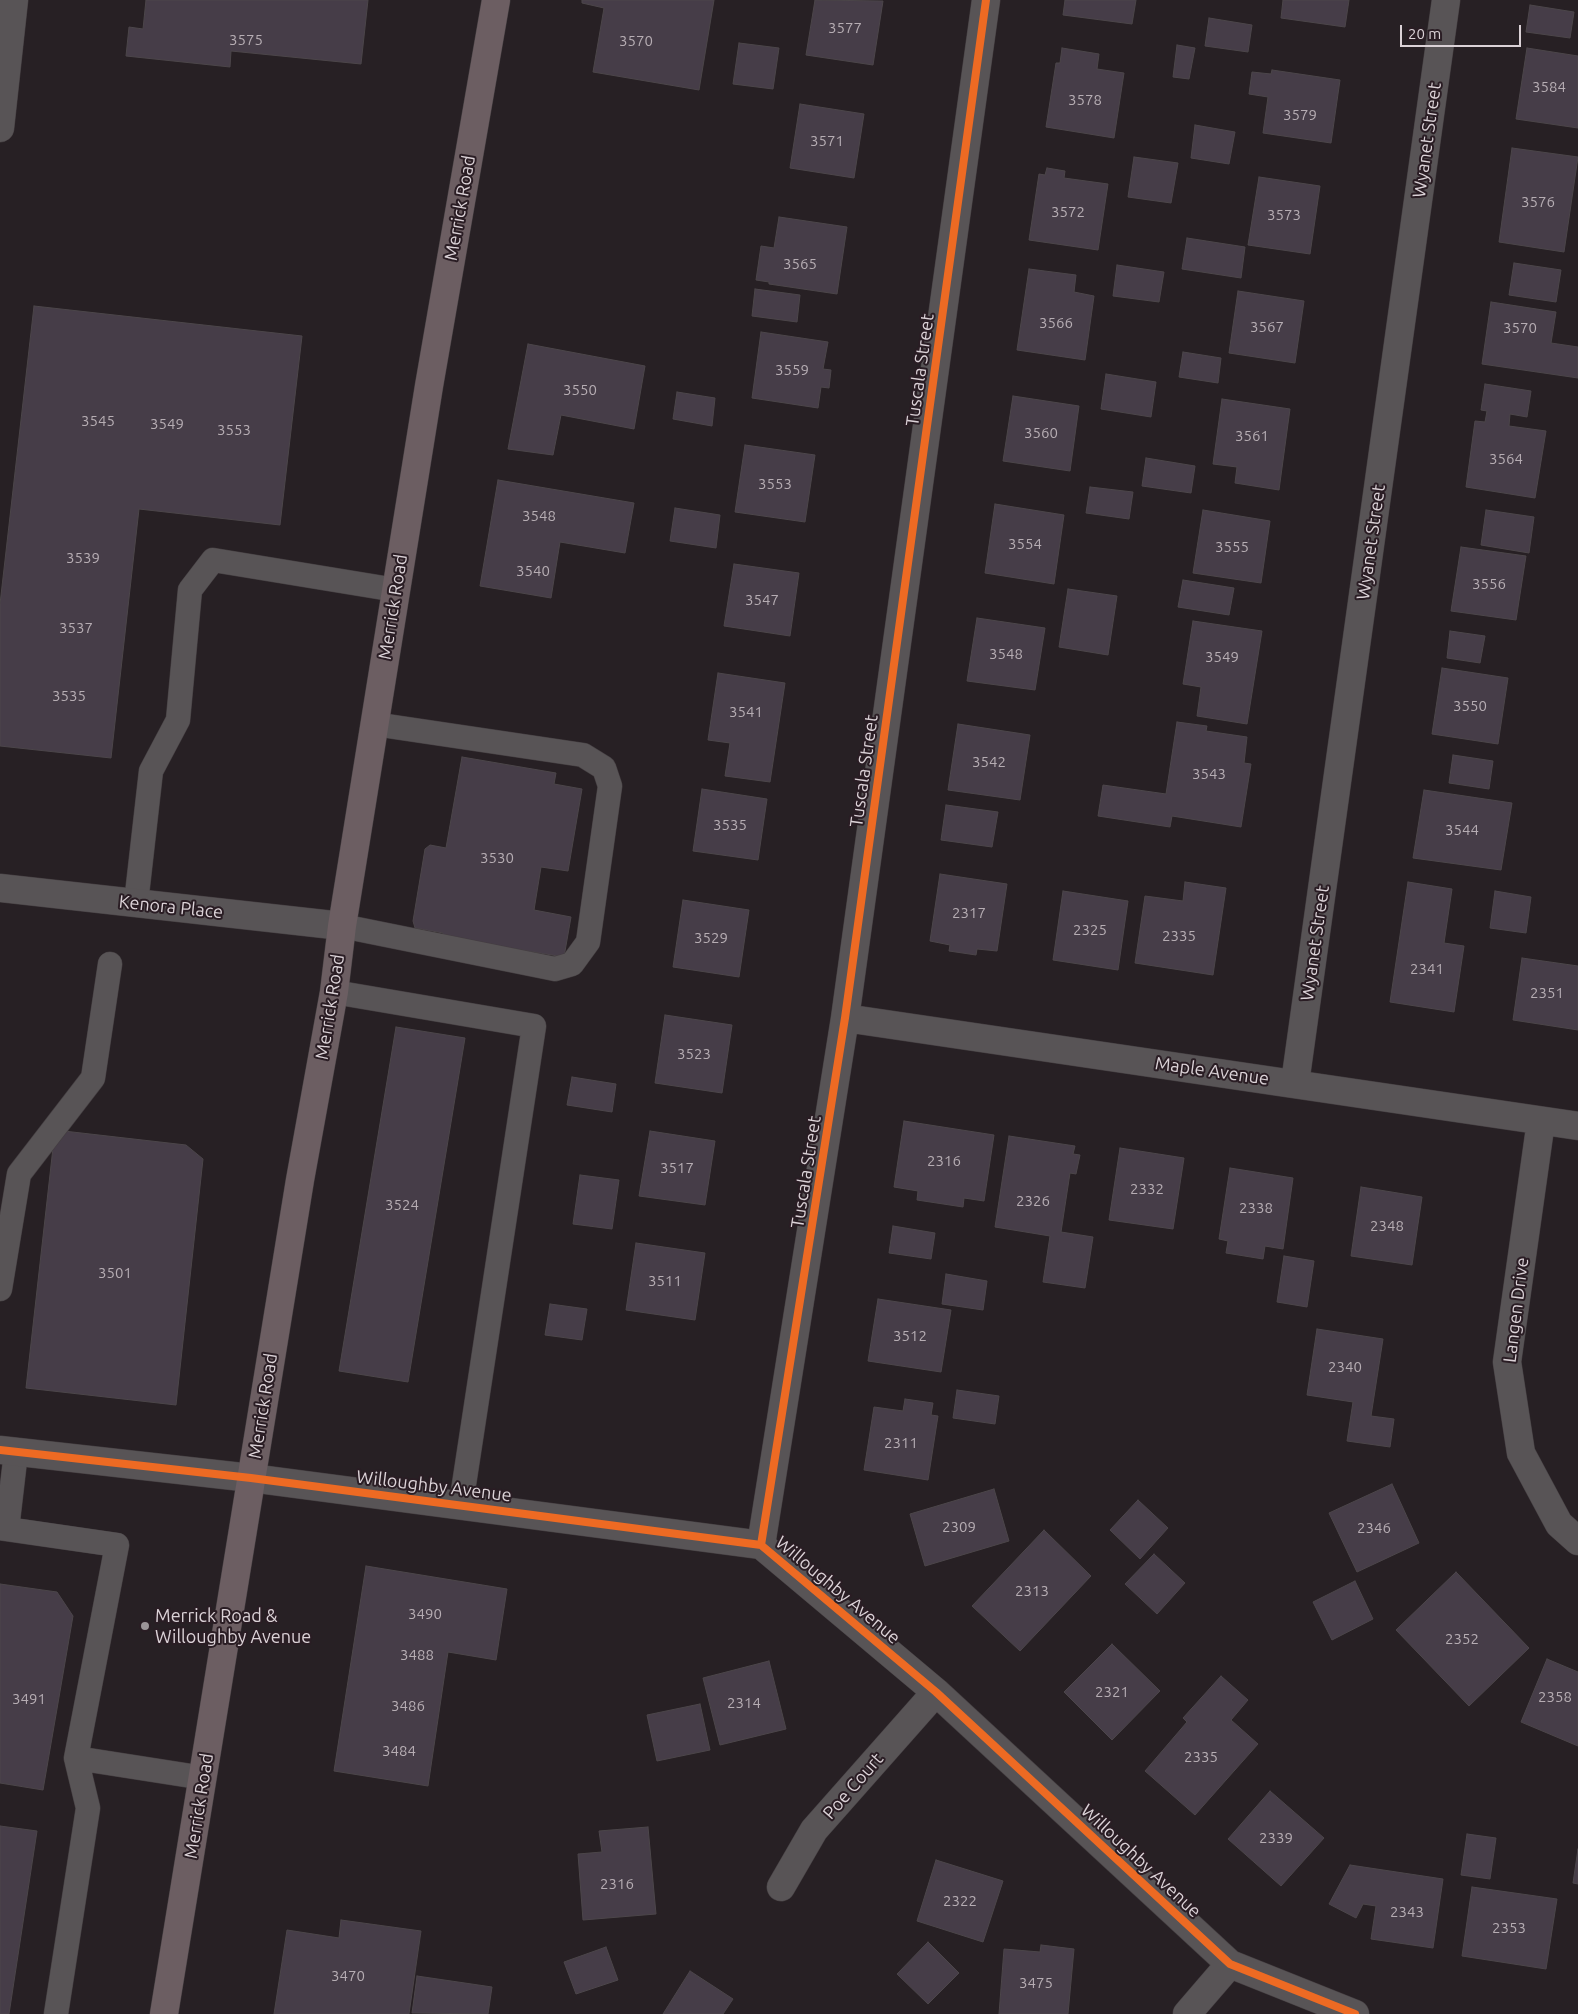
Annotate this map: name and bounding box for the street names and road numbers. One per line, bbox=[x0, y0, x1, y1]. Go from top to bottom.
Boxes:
street label: Wyanet Street bbox=[1408, 81, 1446, 199]
street label: Merrick Road bbox=[440, 154, 480, 262]
street label: Tuscala Street bbox=[901, 312, 939, 428]
street label: Wyanet Street bbox=[1352, 483, 1390, 601]
street label: Merrick Road bbox=[374, 553, 412, 661]
street label: Tuscala Street bbox=[845, 713, 883, 829]
street label: Wyanet Street bbox=[1296, 884, 1334, 1002]
street label: Kenora Place bbox=[118, 891, 224, 923]
street label: Merrick Road bbox=[311, 953, 349, 1061]
street label: Maple Avenue bbox=[1154, 1052, 1270, 1090]
street label: Tuscala Street bbox=[786, 1114, 826, 1230]
street label: Langen Drive bbox=[1499, 1256, 1533, 1364]
street label: Merrick Road bbox=[244, 1352, 282, 1460]
street label: Willoughby Avenue bbox=[355, 1466, 513, 1506]
street label: Willoughby Avenue bbox=[771, 1532, 905, 1648]
street label: Poe Court bbox=[818, 1748, 888, 1824]
street label: Merrick Road bbox=[180, 1752, 218, 1860]
street label: Willoughby Avenue bbox=[1077, 1800, 1205, 1922]

